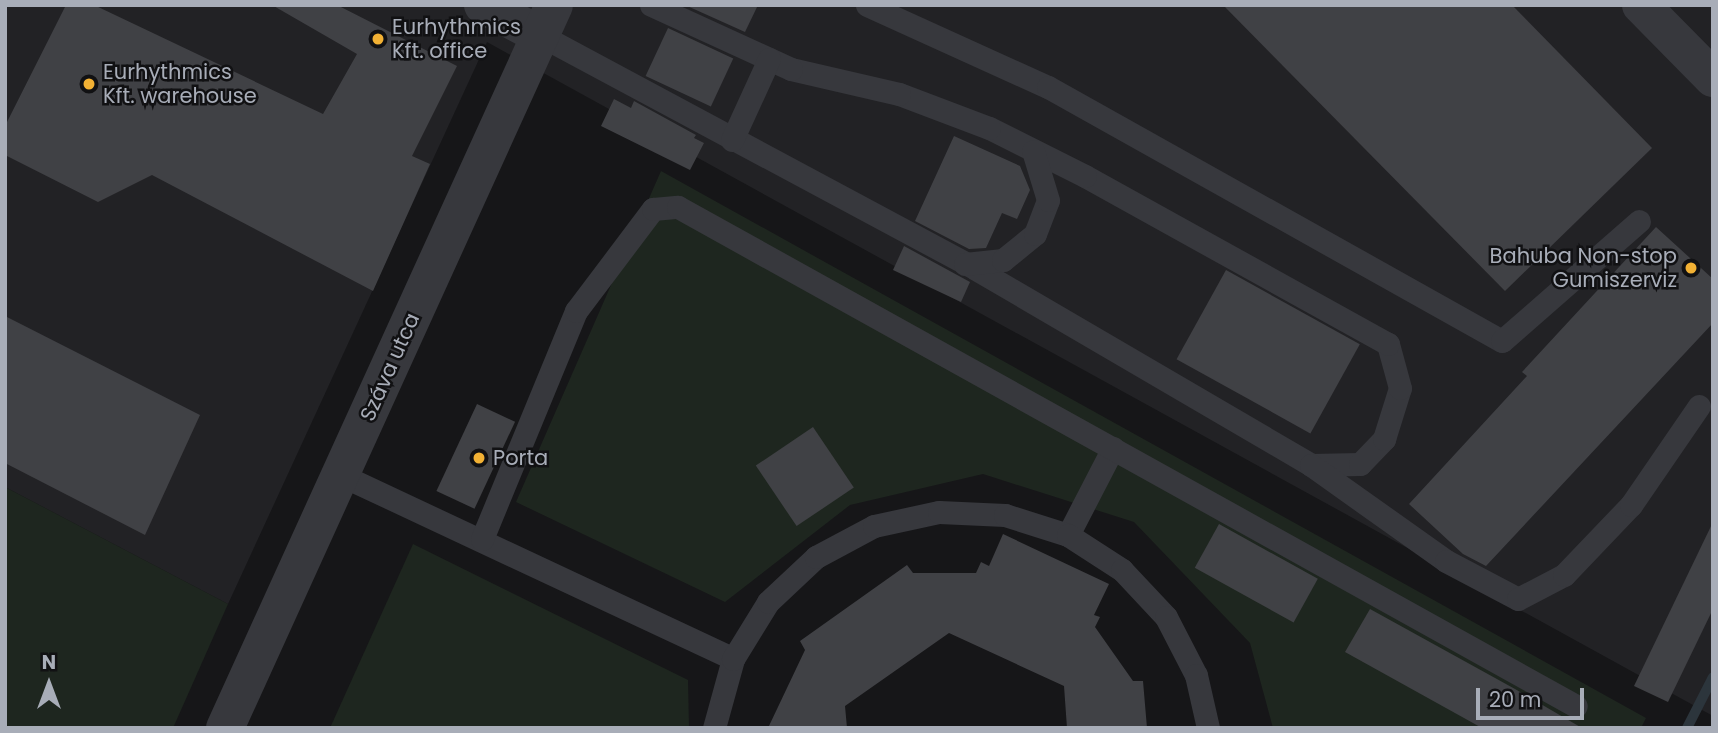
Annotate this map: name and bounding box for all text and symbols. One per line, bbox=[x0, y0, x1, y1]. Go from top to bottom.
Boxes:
place label: Eurhythmics Kft. office bbox=[392, 14, 521, 64]
marker: Eurhythmics Kft. office bbox=[370, 31, 386, 47]
place label: Eurhythmics Kft. warehouse bbox=[103, 59, 257, 109]
marker: Eurhythmics Kft. warehouse bbox=[81, 76, 97, 92]
place label: Bahuba Non-stop Gumiszerviz bbox=[1490, 243, 1677, 293]
marker: Bahuba Non-stop Gumiszerviz bbox=[1683, 260, 1699, 276]
street label: Száva utca bbox=[355, 309, 425, 425]
place label: Porta bbox=[493, 445, 548, 471]
marker: Porta bbox=[471, 450, 487, 466]
north arrow bbox=[14, 649, 84, 719]
text: N bbox=[42, 649, 56, 676]
scale bar bbox=[1480, 674, 1588, 718]
text: 20 m bbox=[1489, 685, 1542, 714]

